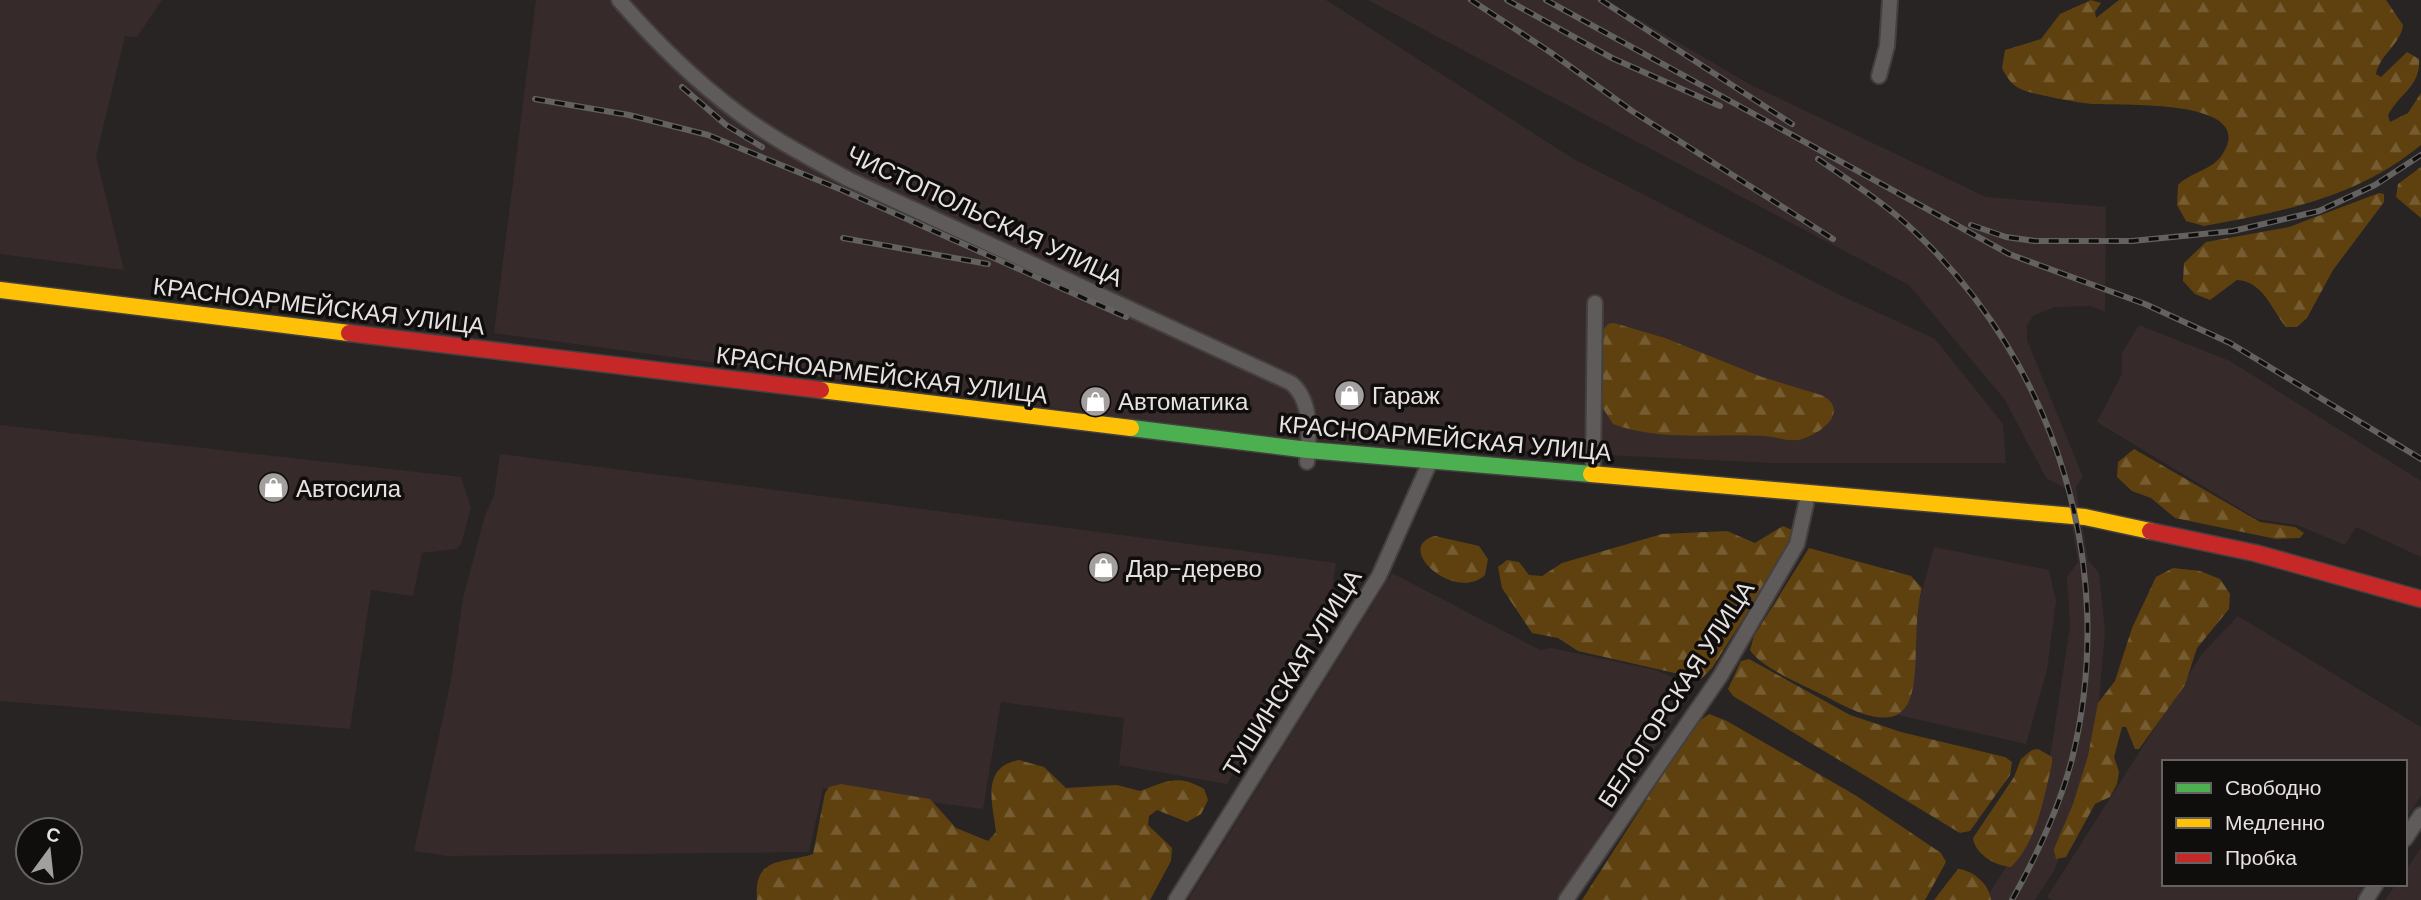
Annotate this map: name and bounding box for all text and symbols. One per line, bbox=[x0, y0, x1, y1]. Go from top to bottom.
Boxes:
street label: ЧИСТОПОЛЬСКАЯ УЛИЦА bbox=[842, 138, 1128, 294]
street label: КРАСНОАРМЕЙСКАЯ УЛИЦА bbox=[151, 270, 487, 342]
street label: КРАСНОАРМЕЙСКАЯ УЛИЦА bbox=[714, 339, 1050, 411]
shop icon: Гараж bbox=[1332, 378, 1366, 412]
place label: Гараж bbox=[1372, 380, 1440, 411]
shop icon: Автоматика bbox=[1078, 384, 1112, 418]
place label: Автоматика bbox=[1118, 386, 1249, 417]
street label: КРАСНОАРМЕЙСКАЯ УЛИЦА bbox=[1277, 408, 1613, 468]
shop icon: Автосила bbox=[256, 471, 290, 505]
place label: Автосила bbox=[296, 473, 402, 504]
shop icon: Дар-дерево bbox=[1086, 551, 1120, 585]
place label: Дар-дерево bbox=[1126, 553, 1262, 584]
street label: ТУШИНСКАЯ УЛИЦА bbox=[1216, 564, 1368, 782]
street label: БЕЛОГОРСКАЯ УЛИЦА bbox=[1591, 575, 1761, 813]
legend bbox=[2162, 760, 2407, 886]
text: Свободно bbox=[2225, 774, 2322, 802]
text: Медленно bbox=[2225, 809, 2325, 837]
north arrow bbox=[14, 816, 84, 886]
text: С bbox=[43, 821, 63, 849]
text: Пробка bbox=[2225, 844, 2297, 872]

